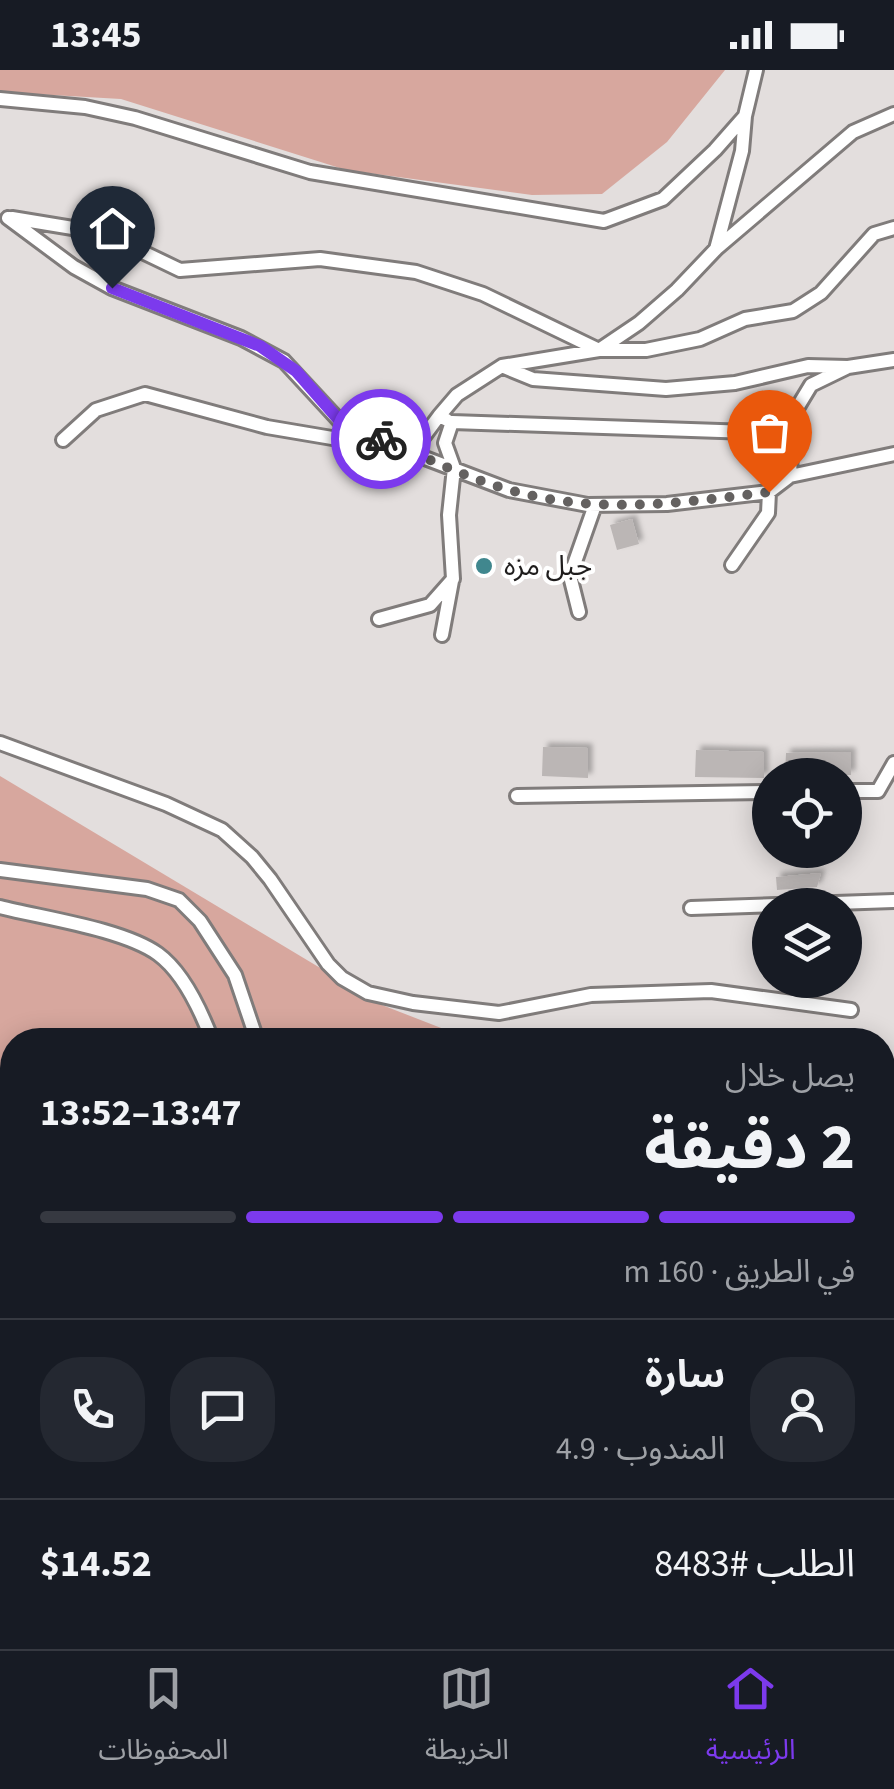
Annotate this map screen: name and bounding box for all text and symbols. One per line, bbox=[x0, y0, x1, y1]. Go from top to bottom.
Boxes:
text: 13:45 bbox=[50, 8, 142, 62]
pin bbox=[70, 186, 155, 289]
icon: home bbox=[85, 201, 140, 256]
courier bbox=[331, 389, 431, 489]
pin bbox=[727, 390, 812, 493]
icon: bag bbox=[742, 405, 797, 460]
icon: bike bbox=[354, 412, 409, 467]
place label: جبل مزه bbox=[504, 546, 592, 586]
marker: جبل مزه bbox=[473, 555, 495, 577]
map controls bbox=[752, 758, 862, 998]
button: locate bbox=[752, 758, 862, 868]
button: layers bbox=[752, 888, 862, 998]
text: يصل خلال bbox=[725, 1053, 855, 1099]
text: 13:47–13:52 bbox=[40, 1086, 242, 1140]
text: 2 دقيقة bbox=[644, 1101, 855, 1194]
text: في الطريق · 160 m bbox=[624, 1249, 855, 1295]
text: سارة bbox=[645, 1348, 725, 1402]
button: phone bbox=[40, 1357, 145, 1462]
button: chat bbox=[170, 1357, 275, 1462]
button: person bbox=[750, 1357, 855, 1462]
text: المندوب · 4.9 bbox=[556, 1426, 725, 1472]
text: $14.52 bbox=[40, 1537, 152, 1591]
text: الطلب #8483 bbox=[654, 1537, 855, 1591]
tab: المحفوظات bbox=[98, 1661, 228, 1780]
tab: الخريطة bbox=[425, 1661, 509, 1780]
tab: الرئيسية bbox=[706, 1661, 796, 1780]

